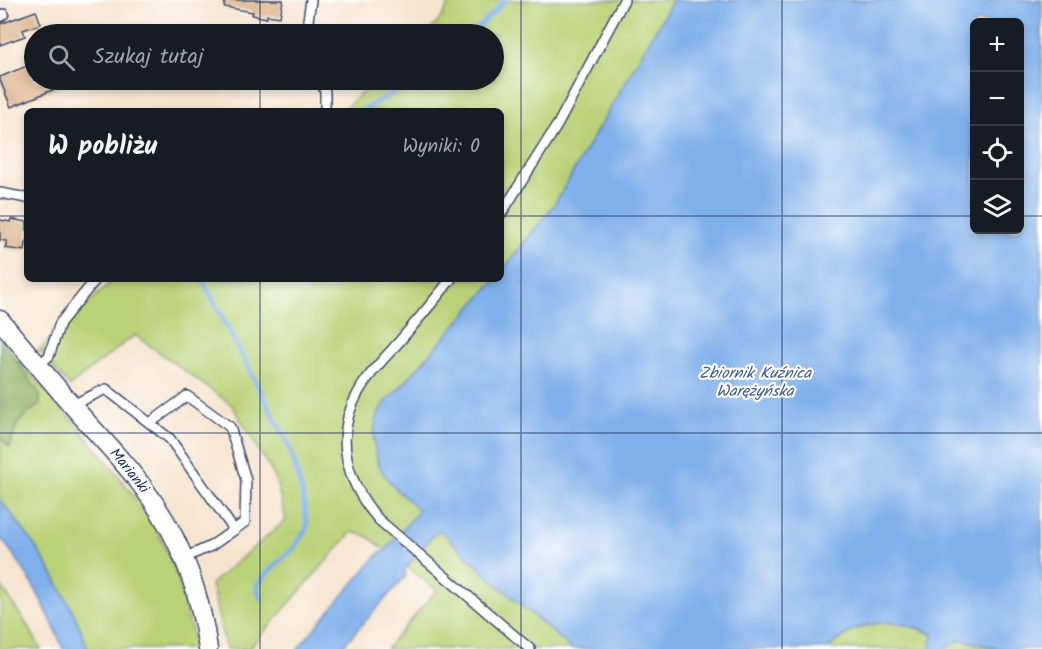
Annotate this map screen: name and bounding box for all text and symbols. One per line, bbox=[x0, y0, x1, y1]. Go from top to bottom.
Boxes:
map controls bbox=[970, 18, 1024, 234]
button: + bbox=[970, 18, 1024, 72]
search box bbox=[24, 24, 504, 90]
text: Szukaj tutaj bbox=[93, 40, 204, 75]
icon: search bbox=[45, 41, 78, 74]
button: − bbox=[970, 72, 1024, 126]
text: W pobliżu bbox=[48, 126, 157, 168]
button: locate bbox=[970, 126, 1024, 180]
text: Wyniki: 0 bbox=[402, 131, 480, 163]
button: layers bbox=[970, 180, 1024, 234]
water label: Zbiornik Kuźnica Warężyńska bbox=[699, 361, 812, 404]
street label: Marianki bbox=[103, 443, 156, 500]

